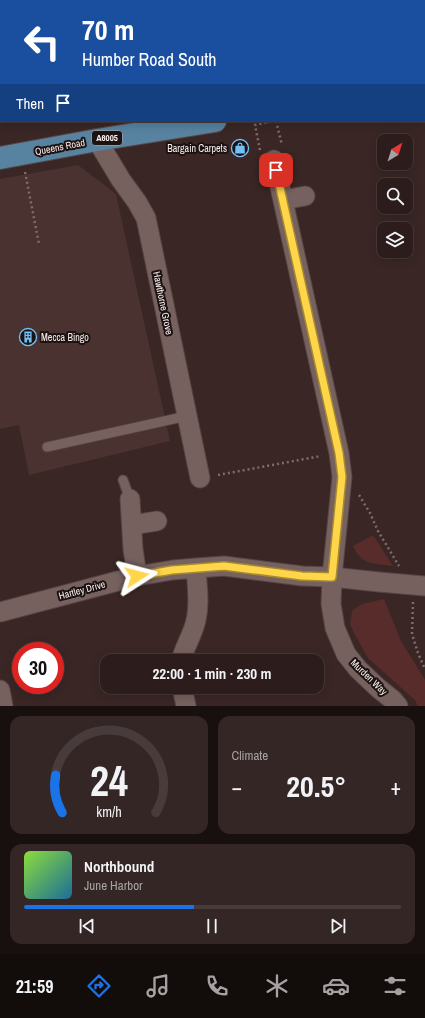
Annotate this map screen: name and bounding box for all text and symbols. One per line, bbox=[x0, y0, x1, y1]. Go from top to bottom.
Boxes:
text: 70 m bbox=[82, 11, 134, 49]
icon: left bbox=[16, 16, 68, 68]
text: Humber Road South bbox=[82, 47, 217, 72]
icon: arrive bbox=[52, 92, 74, 114]
text: Then bbox=[16, 93, 44, 114]
road number: A6005 bbox=[92, 131, 122, 145]
north arrow bbox=[377, 134, 413, 170]
map controls bbox=[377, 134, 413, 258]
street label: Queens Road bbox=[34, 136, 86, 158]
shop icon: Bargain Carpets bbox=[230, 138, 250, 158]
place label: Bargain Carpets bbox=[167, 142, 227, 155]
pin bbox=[259, 153, 293, 187]
icon: arrive bbox=[265, 159, 287, 181]
button: search bbox=[377, 178, 413, 214]
button: layers bbox=[377, 222, 413, 258]
street label: Hawthorne Grove bbox=[150, 270, 176, 336]
building icon: Mecca Bingo bbox=[18, 327, 38, 347]
place label: Mecca Bingo bbox=[41, 331, 89, 344]
position arrow bbox=[116, 555, 158, 597]
street label: Hartley Drive bbox=[57, 577, 107, 602]
speed limit sign: 30 bbox=[12, 642, 64, 694]
street label: Murden Way bbox=[348, 656, 391, 698]
text: 22:00 · 1 min · 230 m bbox=[153, 663, 271, 684]
text: Climate bbox=[232, 747, 268, 764]
text: 24 bbox=[90, 753, 128, 809]
text: 20.5° bbox=[286, 766, 346, 806]
text: − bbox=[232, 772, 242, 802]
text: + bbox=[390, 772, 401, 802]
text: km/h bbox=[96, 802, 121, 821]
text: Northbound bbox=[84, 856, 154, 877]
text: June Harbor bbox=[84, 877, 143, 894]
icon: previous bbox=[76, 915, 98, 937]
icon: pause bbox=[201, 915, 223, 937]
icon: next bbox=[327, 915, 349, 937]
icon: directions bbox=[85, 972, 113, 1000]
icon: music bbox=[144, 972, 172, 1000]
icon: phone bbox=[203, 972, 231, 1000]
icon: climate bbox=[263, 972, 291, 1000]
icon: car bbox=[322, 972, 350, 1000]
icon: filters bbox=[381, 972, 409, 1000]
text: 21:59 bbox=[16, 974, 53, 999]

